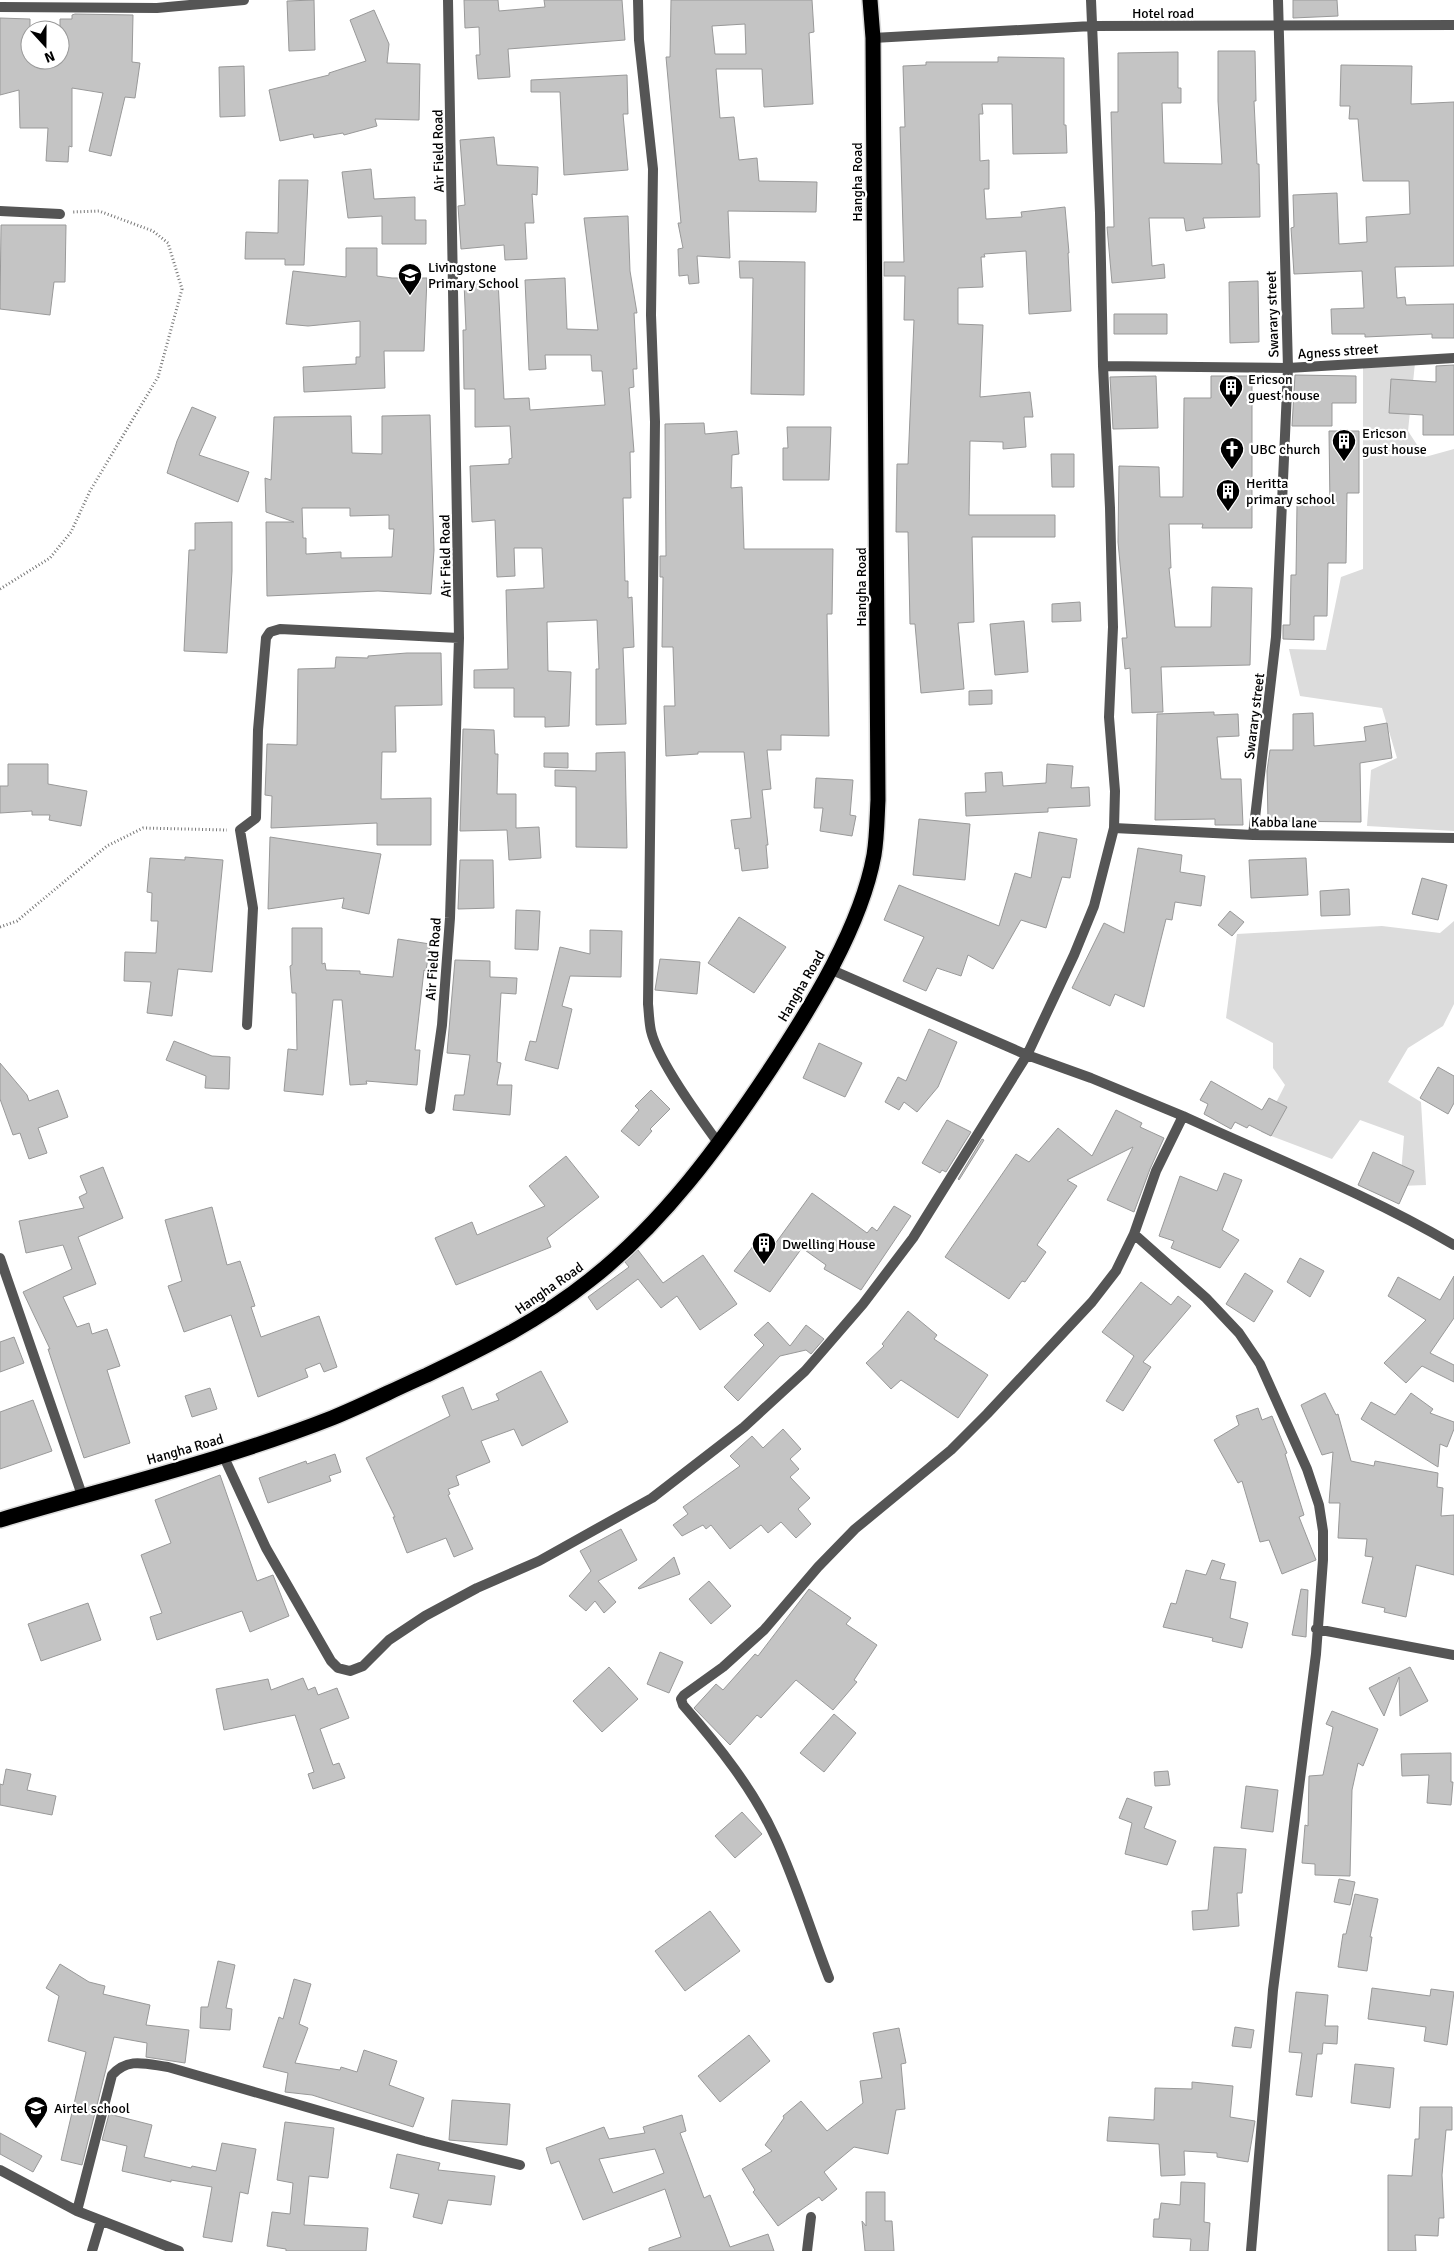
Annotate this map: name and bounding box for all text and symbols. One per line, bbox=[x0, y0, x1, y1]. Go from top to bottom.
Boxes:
street label: Hotel road bbox=[1132, 5, 1194, 22]
north arrow bbox=[20, 20, 70, 70]
text: N bbox=[42, 47, 57, 66]
street label: Air Field Road bbox=[429, 109, 448, 193]
street label: Hangha Road bbox=[849, 142, 866, 222]
place label: Livingstone Primary School bbox=[428, 259, 519, 292]
school or university icon: Livingstone Primary School bbox=[397, 262, 423, 296]
street label: Swarary street bbox=[1262, 270, 1283, 358]
street label: Agness street bbox=[1297, 340, 1379, 363]
place label: Ericson guest house bbox=[1248, 371, 1320, 404]
building icon: Ericson guest house bbox=[1218, 374, 1244, 408]
place label: Ericson gust house bbox=[1362, 425, 1427, 458]
building icon: Ericson gust house bbox=[1331, 428, 1357, 462]
church icon: UBC church bbox=[1219, 436, 1245, 470]
place label: UBC church bbox=[1250, 441, 1320, 458]
place label: Heritta primary school bbox=[1246, 475, 1335, 508]
building icon: Heritta primary school bbox=[1215, 478, 1241, 512]
street label: Air Field Road bbox=[436, 514, 455, 598]
street label: Hangha Road bbox=[853, 547, 870, 627]
street label: Swarary street bbox=[1241, 672, 1268, 760]
street label: Kabba lane bbox=[1251, 813, 1317, 832]
street label: Air Field Road bbox=[422, 917, 445, 1001]
street label: Hangha Road bbox=[774, 948, 829, 1025]
building icon: Dwelling House bbox=[751, 1231, 777, 1265]
place label: Dwelling House bbox=[782, 1236, 875, 1253]
street label: Hangha Road bbox=[512, 1259, 587, 1318]
street label: Hangha Road bbox=[145, 1430, 226, 1469]
school or university icon: Airtel school bbox=[23, 2095, 49, 2129]
place label: Airtel school bbox=[54, 2100, 130, 2117]

